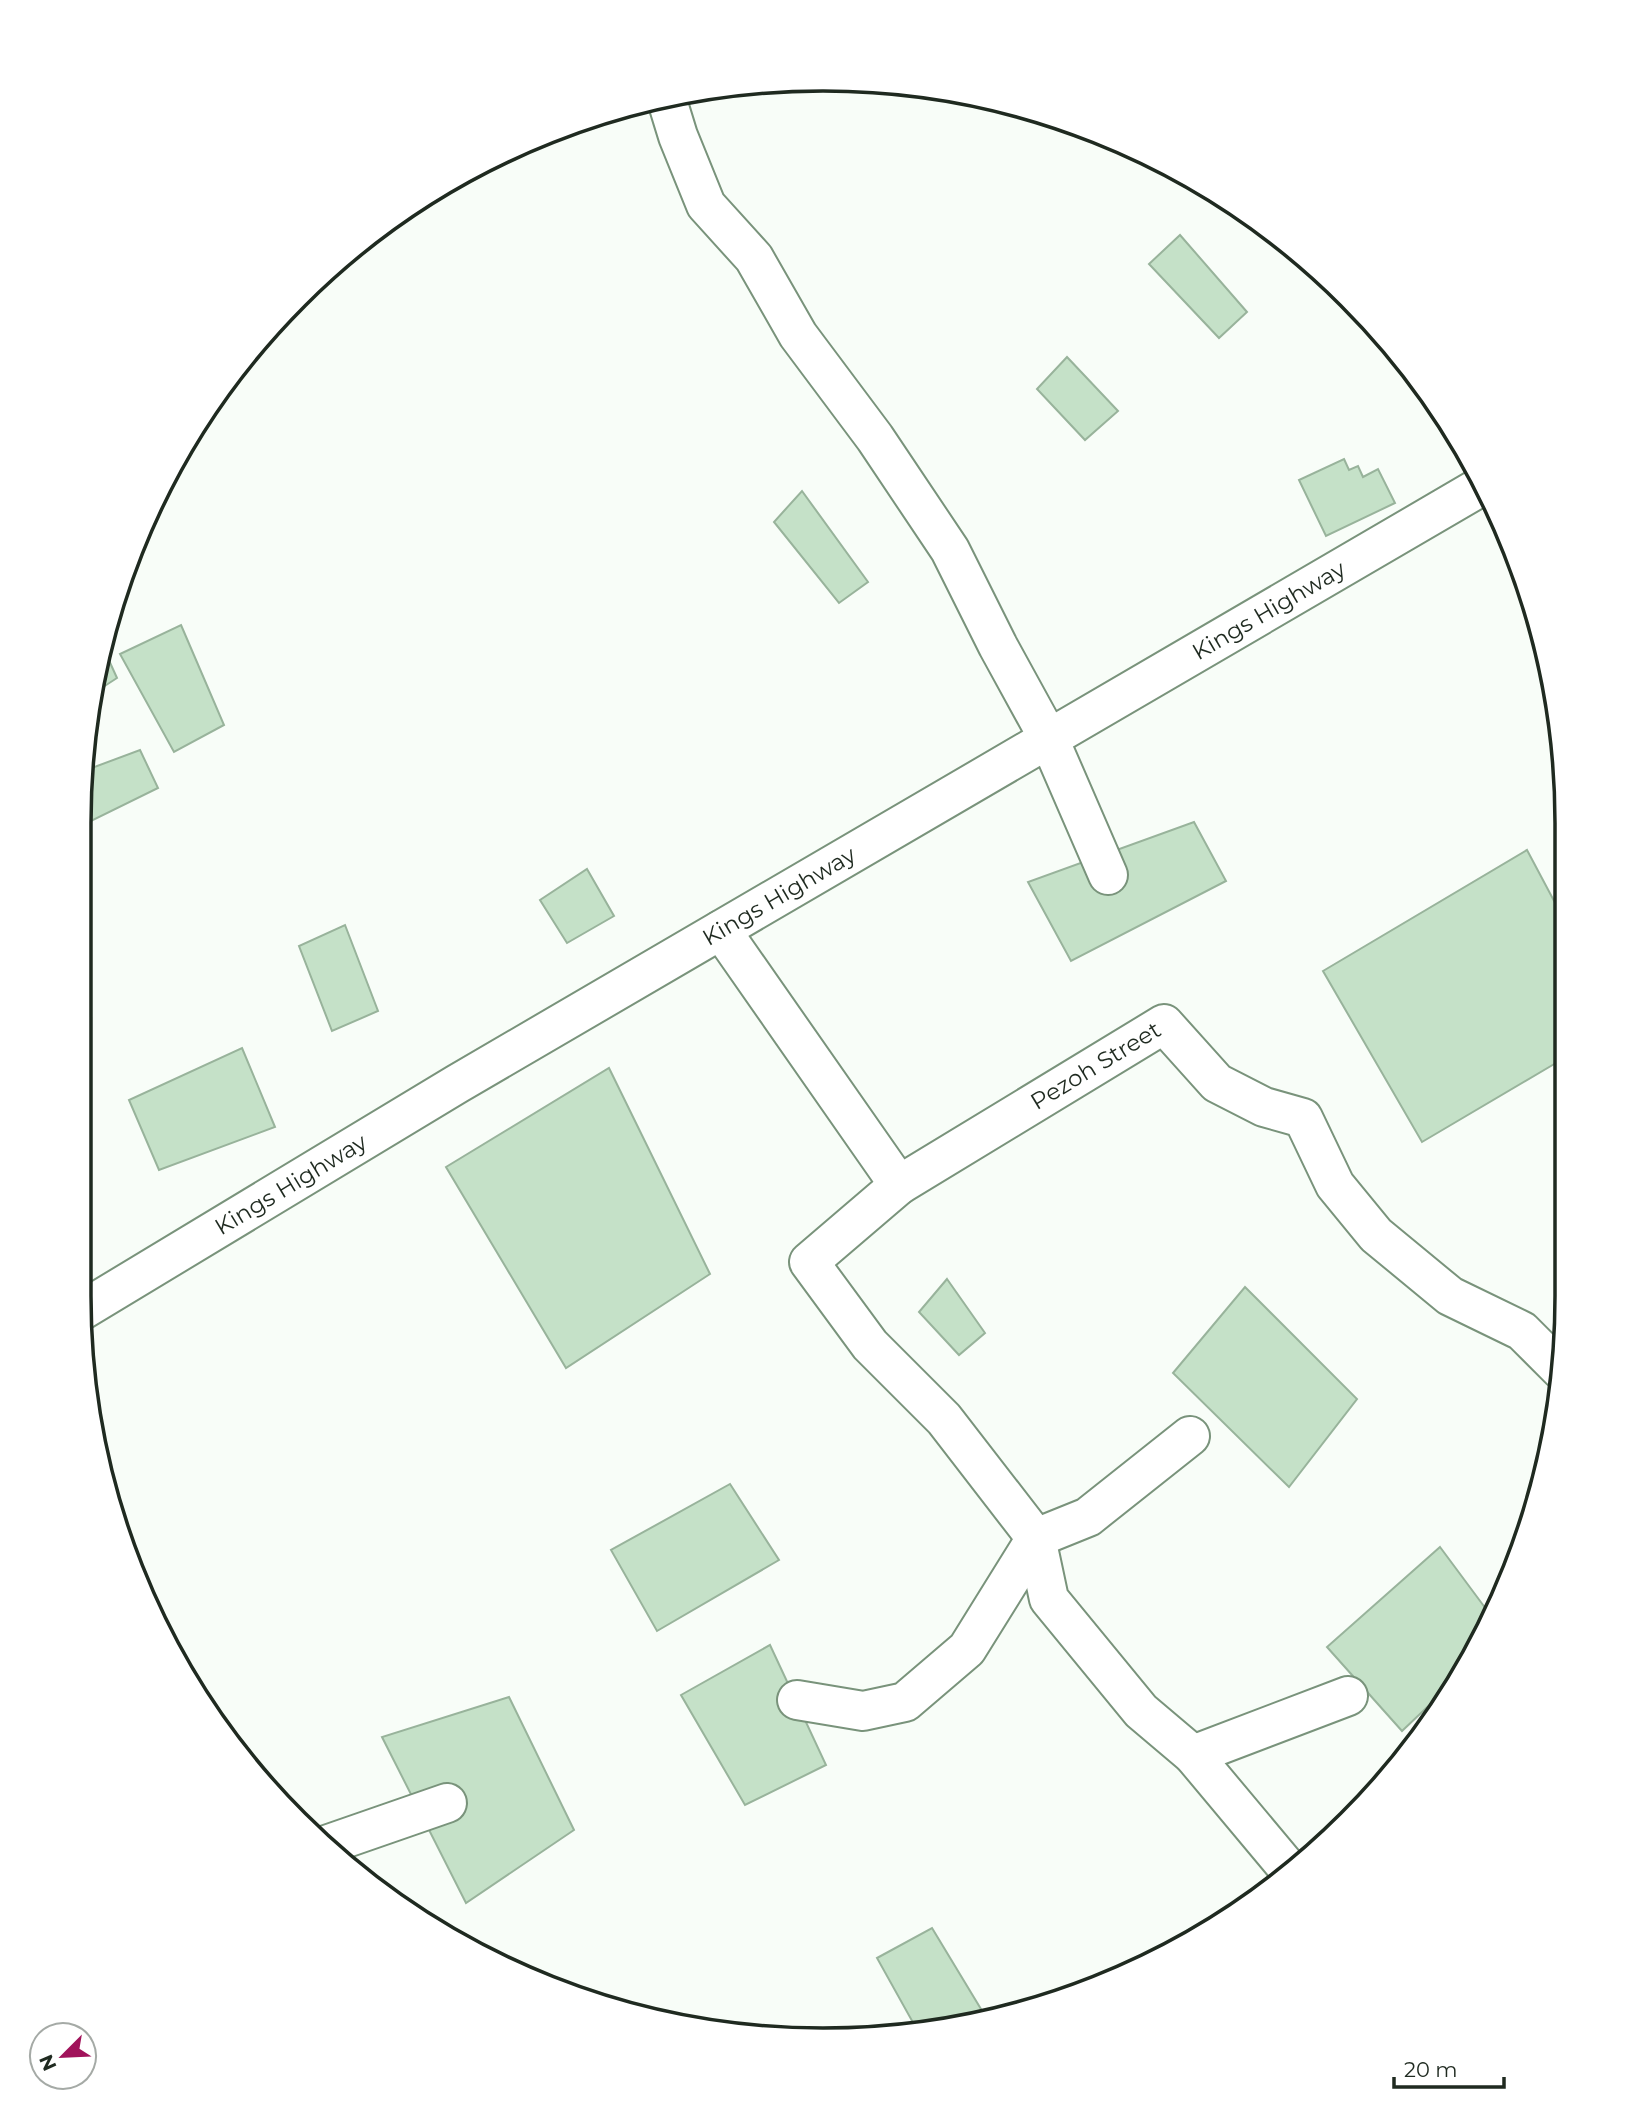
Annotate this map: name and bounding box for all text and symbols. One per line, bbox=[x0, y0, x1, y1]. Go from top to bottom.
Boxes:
street label: Kings Highway bbox=[1187, 554, 1351, 666]
street label: Kings Highway bbox=[697, 840, 861, 952]
street label: Pezoh Street bbox=[1025, 1015, 1166, 1116]
street label: Kings Highway bbox=[210, 1128, 372, 1241]
north arrow bbox=[28, 2021, 98, 2091]
scale bar bbox=[1394, 2046, 1504, 2090]
text: N bbox=[34, 2051, 62, 2074]
text: 20 m bbox=[1404, 2057, 1458, 2082]

